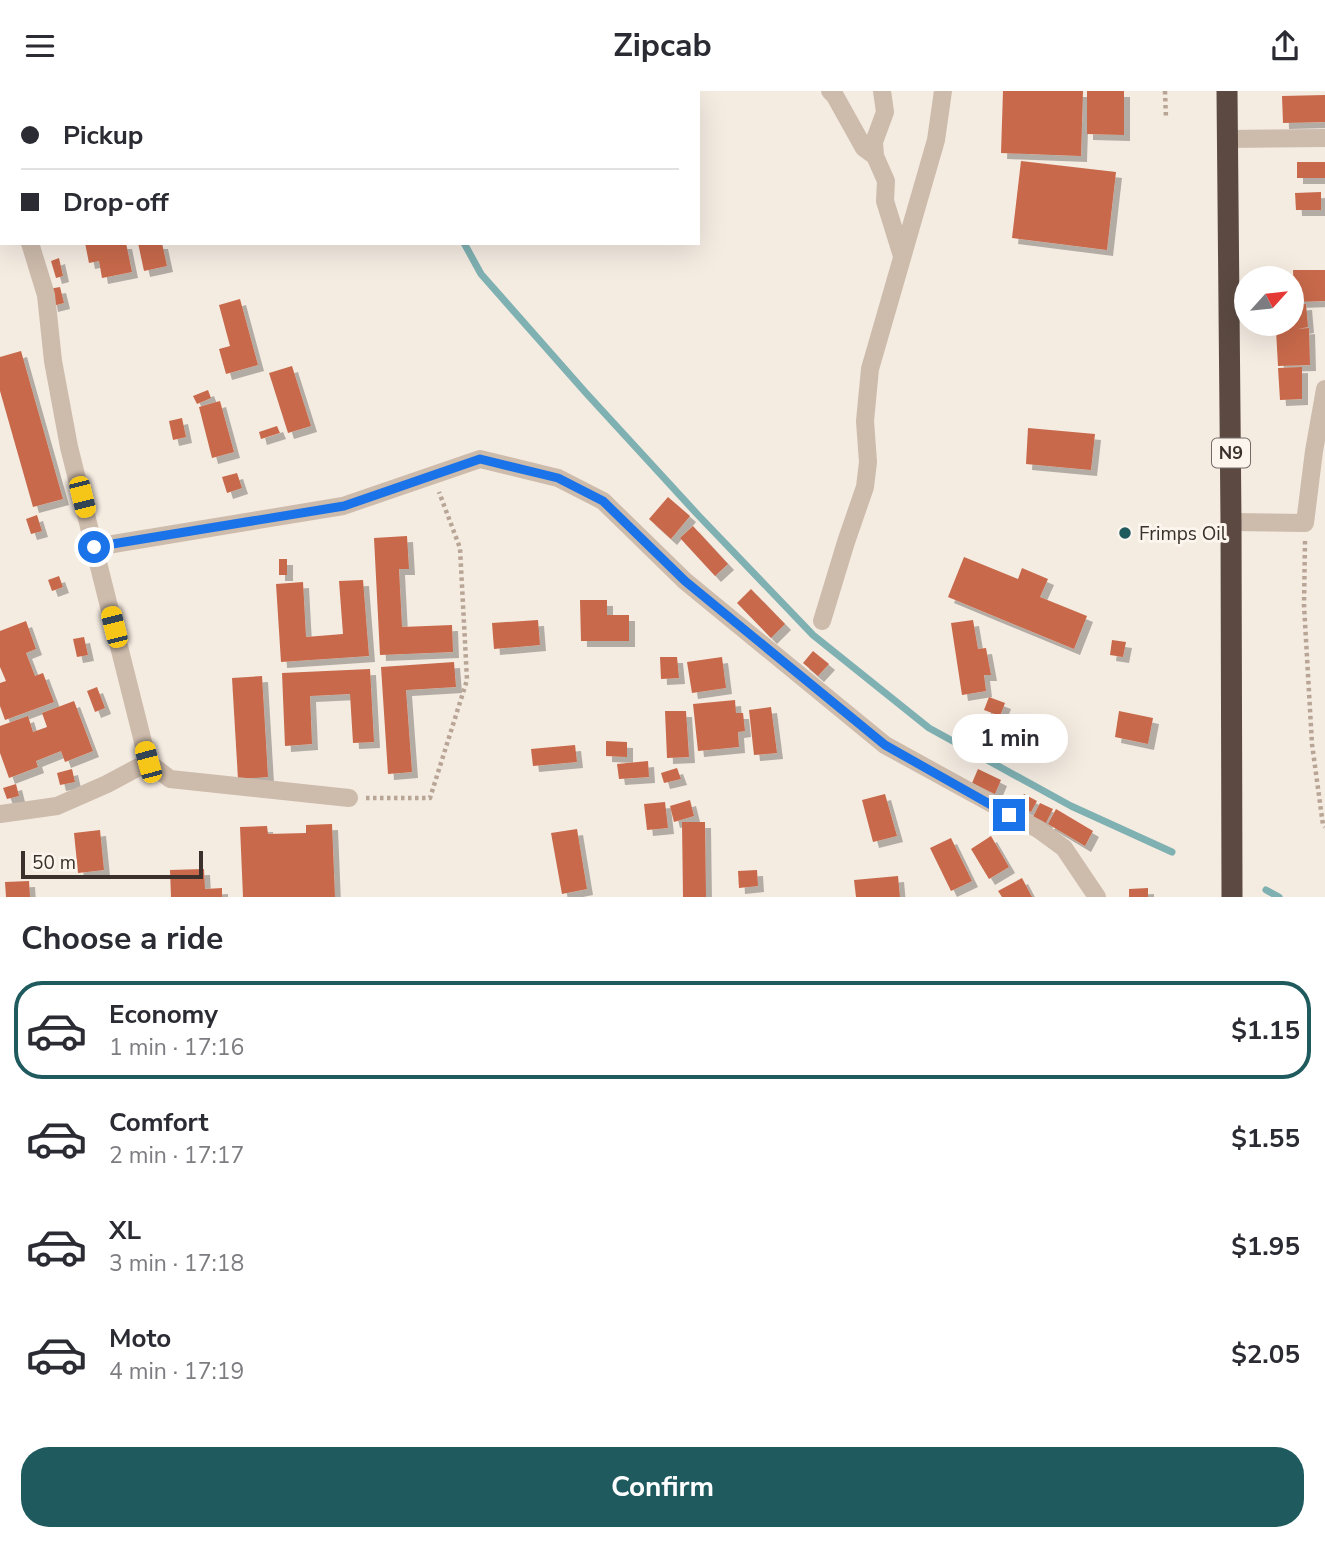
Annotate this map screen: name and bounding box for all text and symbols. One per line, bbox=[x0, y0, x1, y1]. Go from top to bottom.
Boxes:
text: Zipcab bbox=[613, 24, 712, 67]
icon: menu bbox=[21, 27, 59, 65]
icon: share bbox=[1266, 27, 1304, 65]
text: Pickup bbox=[63, 118, 143, 153]
text: Drop-off bbox=[63, 185, 169, 220]
north arrow bbox=[1234, 266, 1304, 336]
map controls bbox=[1234, 266, 1304, 336]
road number: N9 bbox=[1212, 439, 1250, 467]
car bbox=[67, 474, 98, 520]
place label: Frimps Oil bbox=[1139, 521, 1227, 547]
marker: Frimps Oil bbox=[1117, 525, 1133, 541]
route start bbox=[78, 531, 110, 563]
car bbox=[99, 604, 130, 650]
callout: 1 min bbox=[951, 713, 1067, 763]
text: 1 min bbox=[980, 723, 1040, 754]
car bbox=[133, 739, 164, 785]
route end bbox=[993, 799, 1025, 831]
scale bar bbox=[21, 848, 203, 880]
text: 50 m bbox=[32, 850, 76, 876]
text: Choose a ride bbox=[21, 917, 223, 960]
text: Economy bbox=[109, 997, 218, 1032]
icon: car bbox=[25, 999, 88, 1062]
text: $1.15 bbox=[1231, 1013, 1300, 1048]
text: 1 min · 17:16 bbox=[109, 1032, 244, 1063]
text: Comfort bbox=[109, 1105, 209, 1140]
icon: car bbox=[25, 1107, 88, 1170]
text: $1.55 bbox=[1231, 1121, 1300, 1156]
text: 2 min · 17:17 bbox=[109, 1140, 244, 1171]
text: XL bbox=[109, 1213, 141, 1248]
icon: car bbox=[25, 1215, 88, 1278]
text: $1.95 bbox=[1231, 1229, 1300, 1264]
text: 3 min · 17:18 bbox=[109, 1248, 244, 1279]
text: Moto bbox=[109, 1321, 171, 1356]
icon: car bbox=[25, 1323, 88, 1386]
text: $2.05 bbox=[1231, 1337, 1300, 1372]
text: 4 min · 17:19 bbox=[109, 1356, 244, 1387]
button: Confirm bbox=[21, 1447, 1304, 1527]

